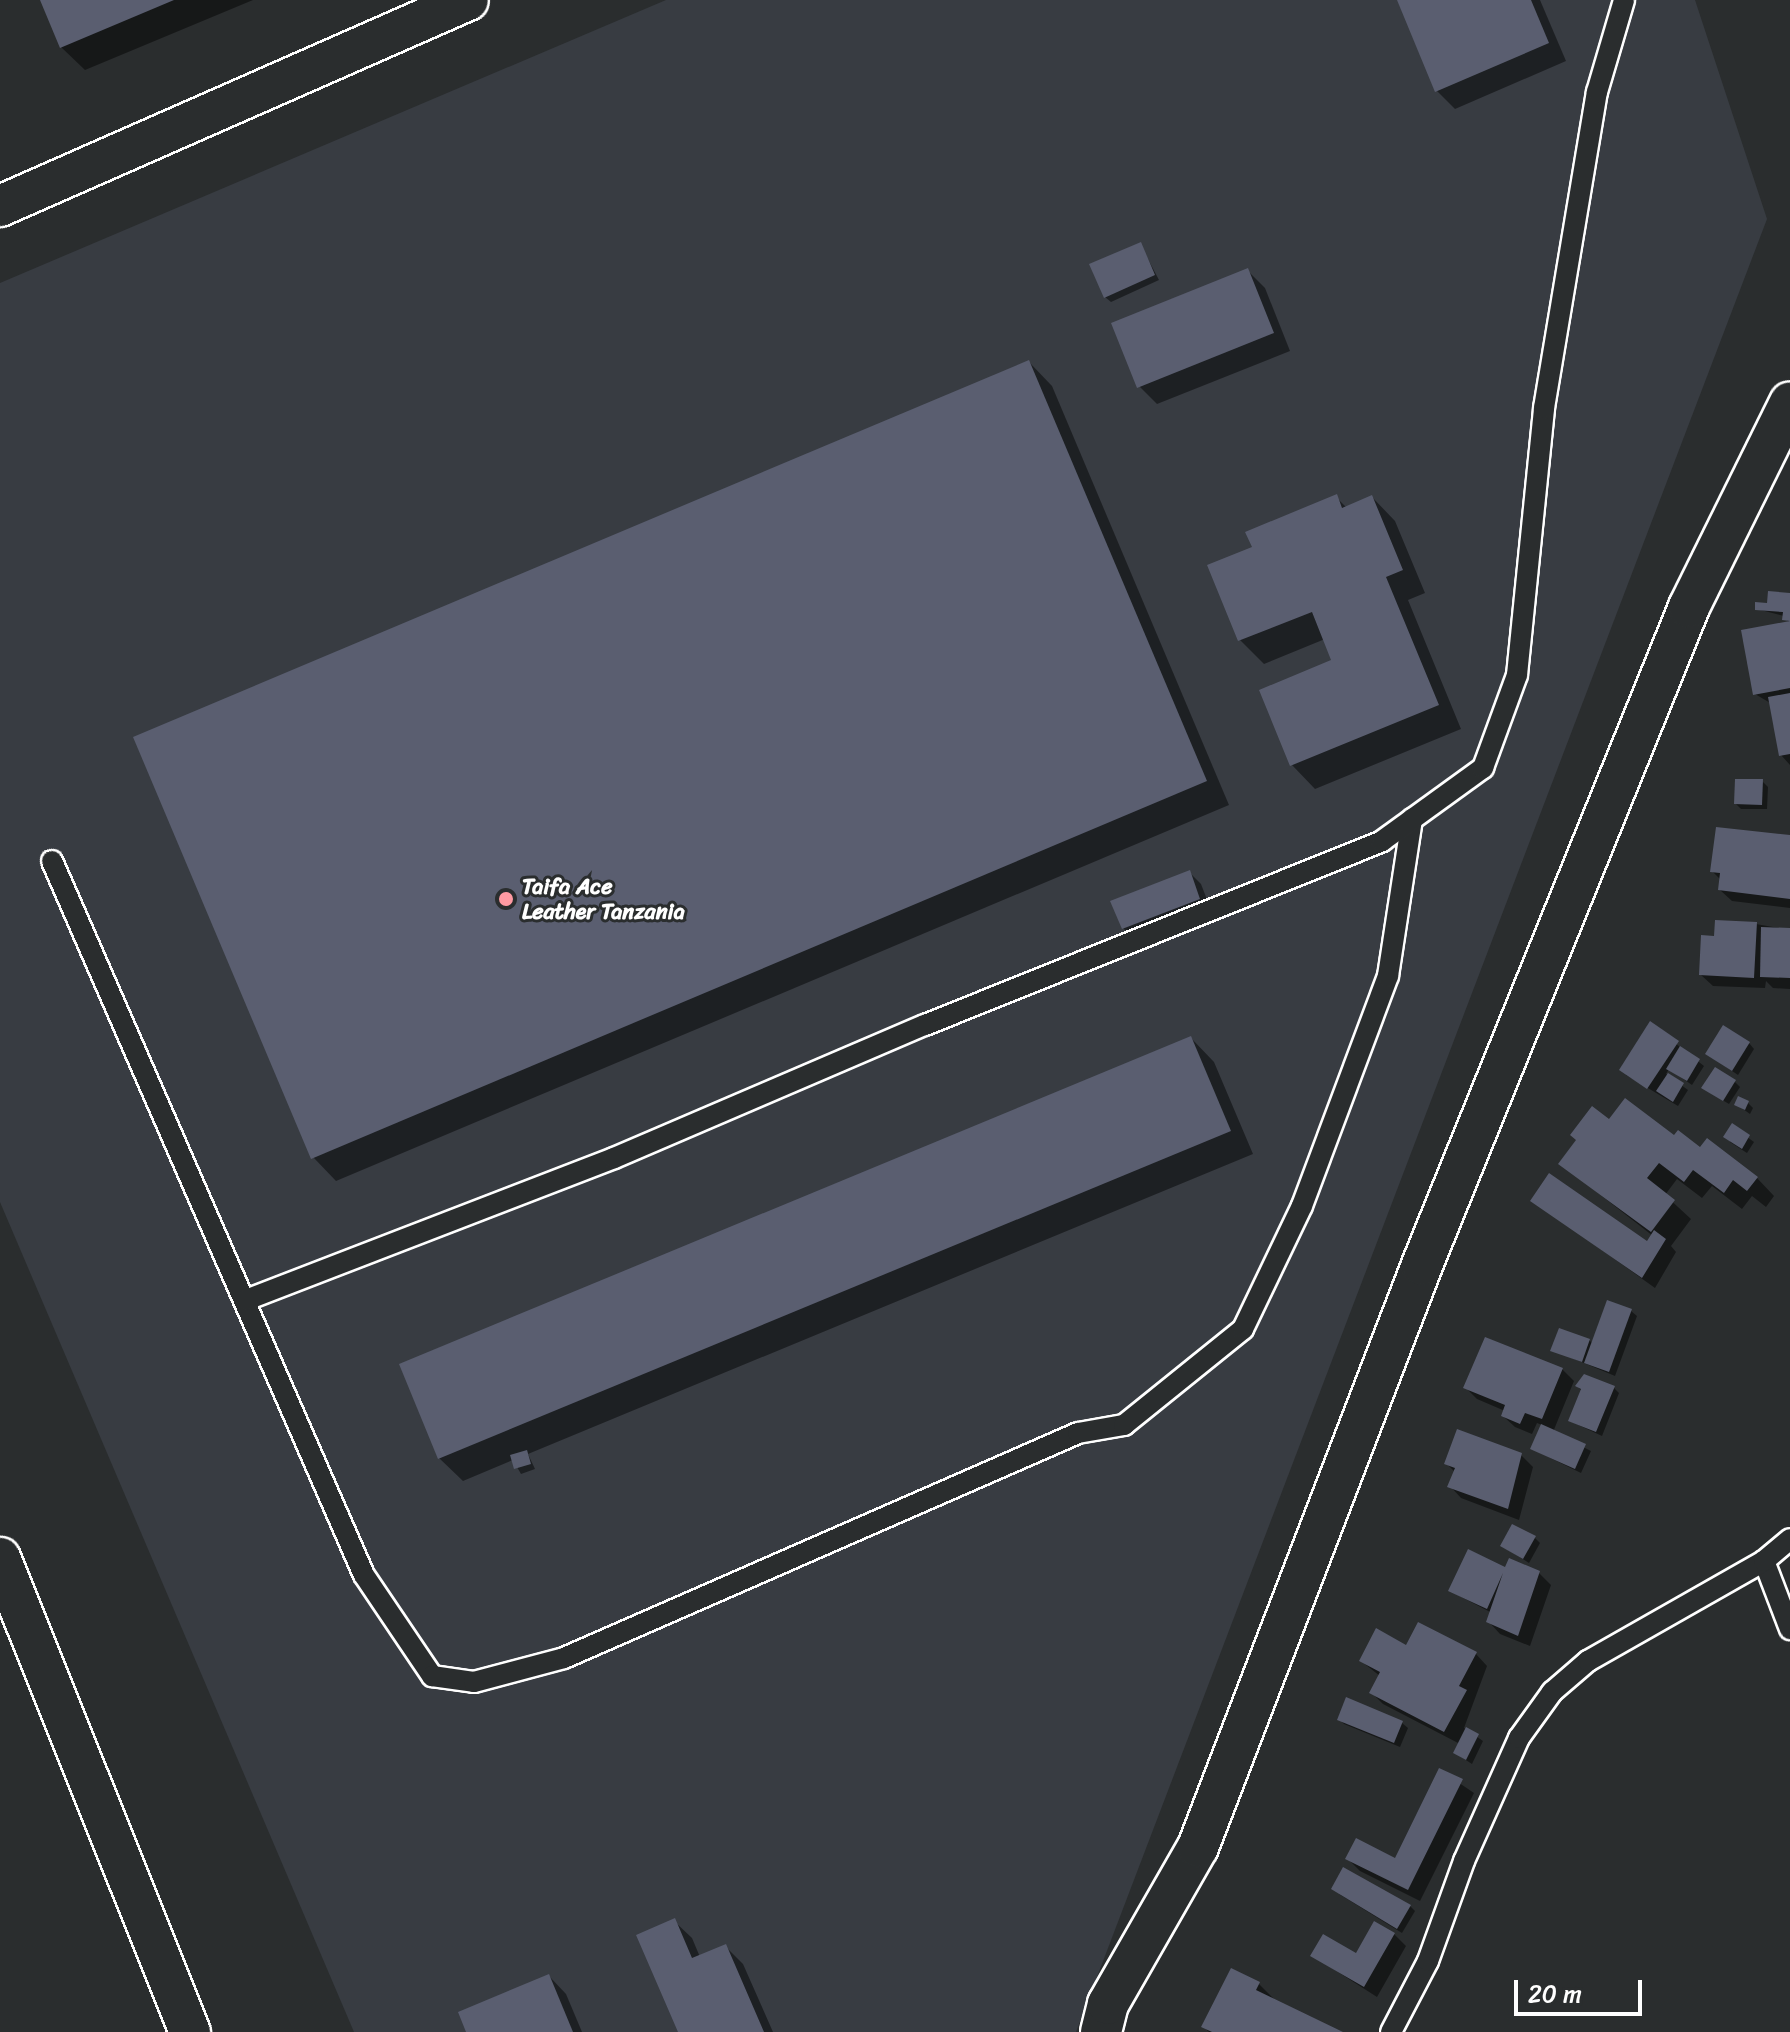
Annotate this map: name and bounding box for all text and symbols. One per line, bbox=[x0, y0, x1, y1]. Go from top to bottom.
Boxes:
place label: Taifa Ace Leather Tanzania bbox=[522, 873, 685, 924]
marker: Taifa Ace Leather Tanzania bbox=[497, 890, 515, 908]
scale bar bbox=[1518, 1964, 1646, 2014]
text: 20 m bbox=[1528, 1973, 1582, 2015]

